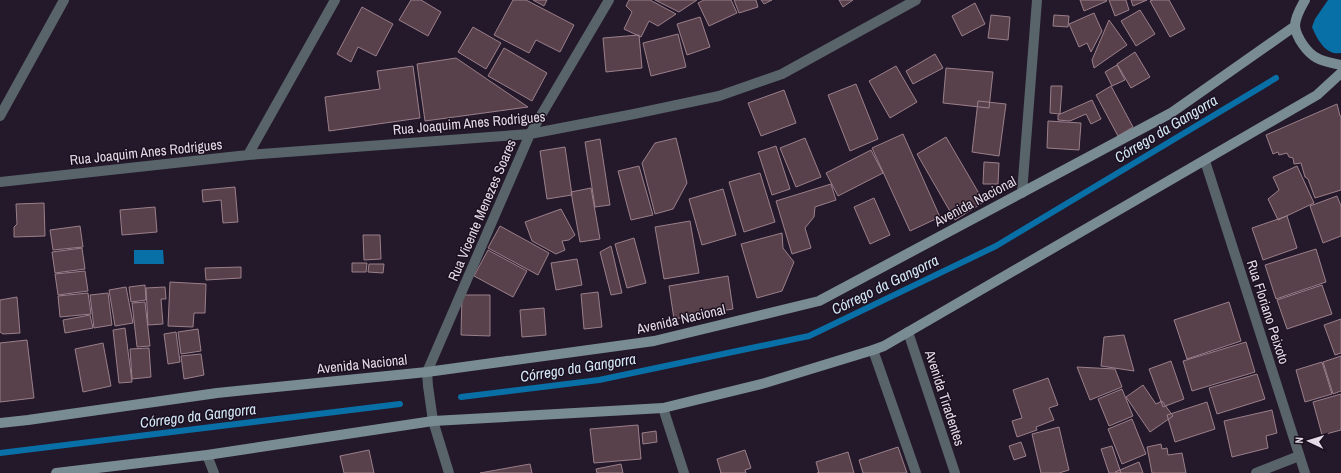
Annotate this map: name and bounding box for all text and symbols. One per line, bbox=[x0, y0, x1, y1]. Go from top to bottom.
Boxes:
water label: Córrego da Gangorra bbox=[1110, 89, 1221, 168]
street label: Rua Joaquim Anes Rodrigues bbox=[392, 107, 546, 139]
street label: Rua Joaquim Anes Rodrigues bbox=[69, 135, 223, 169]
street label: Rua Vicente Menezes Soares bbox=[444, 136, 520, 284]
street label: Avenida Nacional bbox=[930, 172, 1019, 231]
water label: Córrego da Gangorra bbox=[828, 249, 942, 320]
street label: Rua Floriano Peixoto bbox=[1243, 258, 1293, 366]
street label: Avenida Nacional bbox=[634, 300, 727, 338]
street label: Avenida Tiradentes bbox=[921, 347, 969, 448]
water label: Córrego da Gangorra bbox=[519, 348, 637, 387]
street label: Avenida Nacional bbox=[315, 350, 408, 378]
water label: Córrego da Gangorra bbox=[139, 398, 257, 433]
north arrow bbox=[1289, 421, 1329, 461]
text: N bbox=[1292, 437, 1306, 444]

